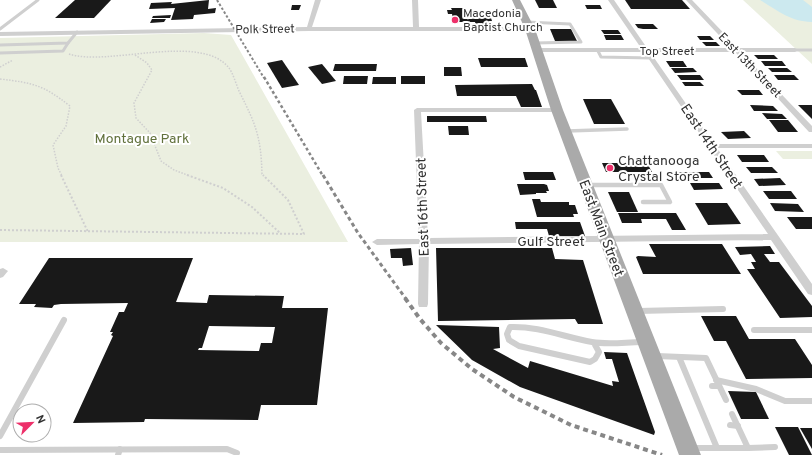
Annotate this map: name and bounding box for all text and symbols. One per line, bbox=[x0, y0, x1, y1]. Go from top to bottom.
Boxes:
place label: Macedonia Baptist Church bbox=[463, 6, 543, 36]
marker: Macedonia Baptist Church bbox=[450, 15, 460, 25]
street label: Polk Street bbox=[235, 21, 295, 39]
street label: East 13th Street bbox=[714, 30, 784, 102]
street label: Top Street bbox=[639, 44, 695, 60]
street label: East 14th Street bbox=[676, 101, 746, 193]
park label: Montague Park bbox=[95, 131, 189, 148]
place label: Chattanooga Crystal Store bbox=[618, 153, 699, 186]
street label: East 16th Street bbox=[413, 157, 434, 257]
marker: Chattanooga Crystal Store bbox=[605, 163, 615, 173]
street label: East Main Street bbox=[574, 178, 627, 279]
street label: Gulf Street bbox=[517, 234, 585, 251]
north arrow bbox=[12, 403, 52, 443]
text: N bbox=[32, 413, 48, 426]

